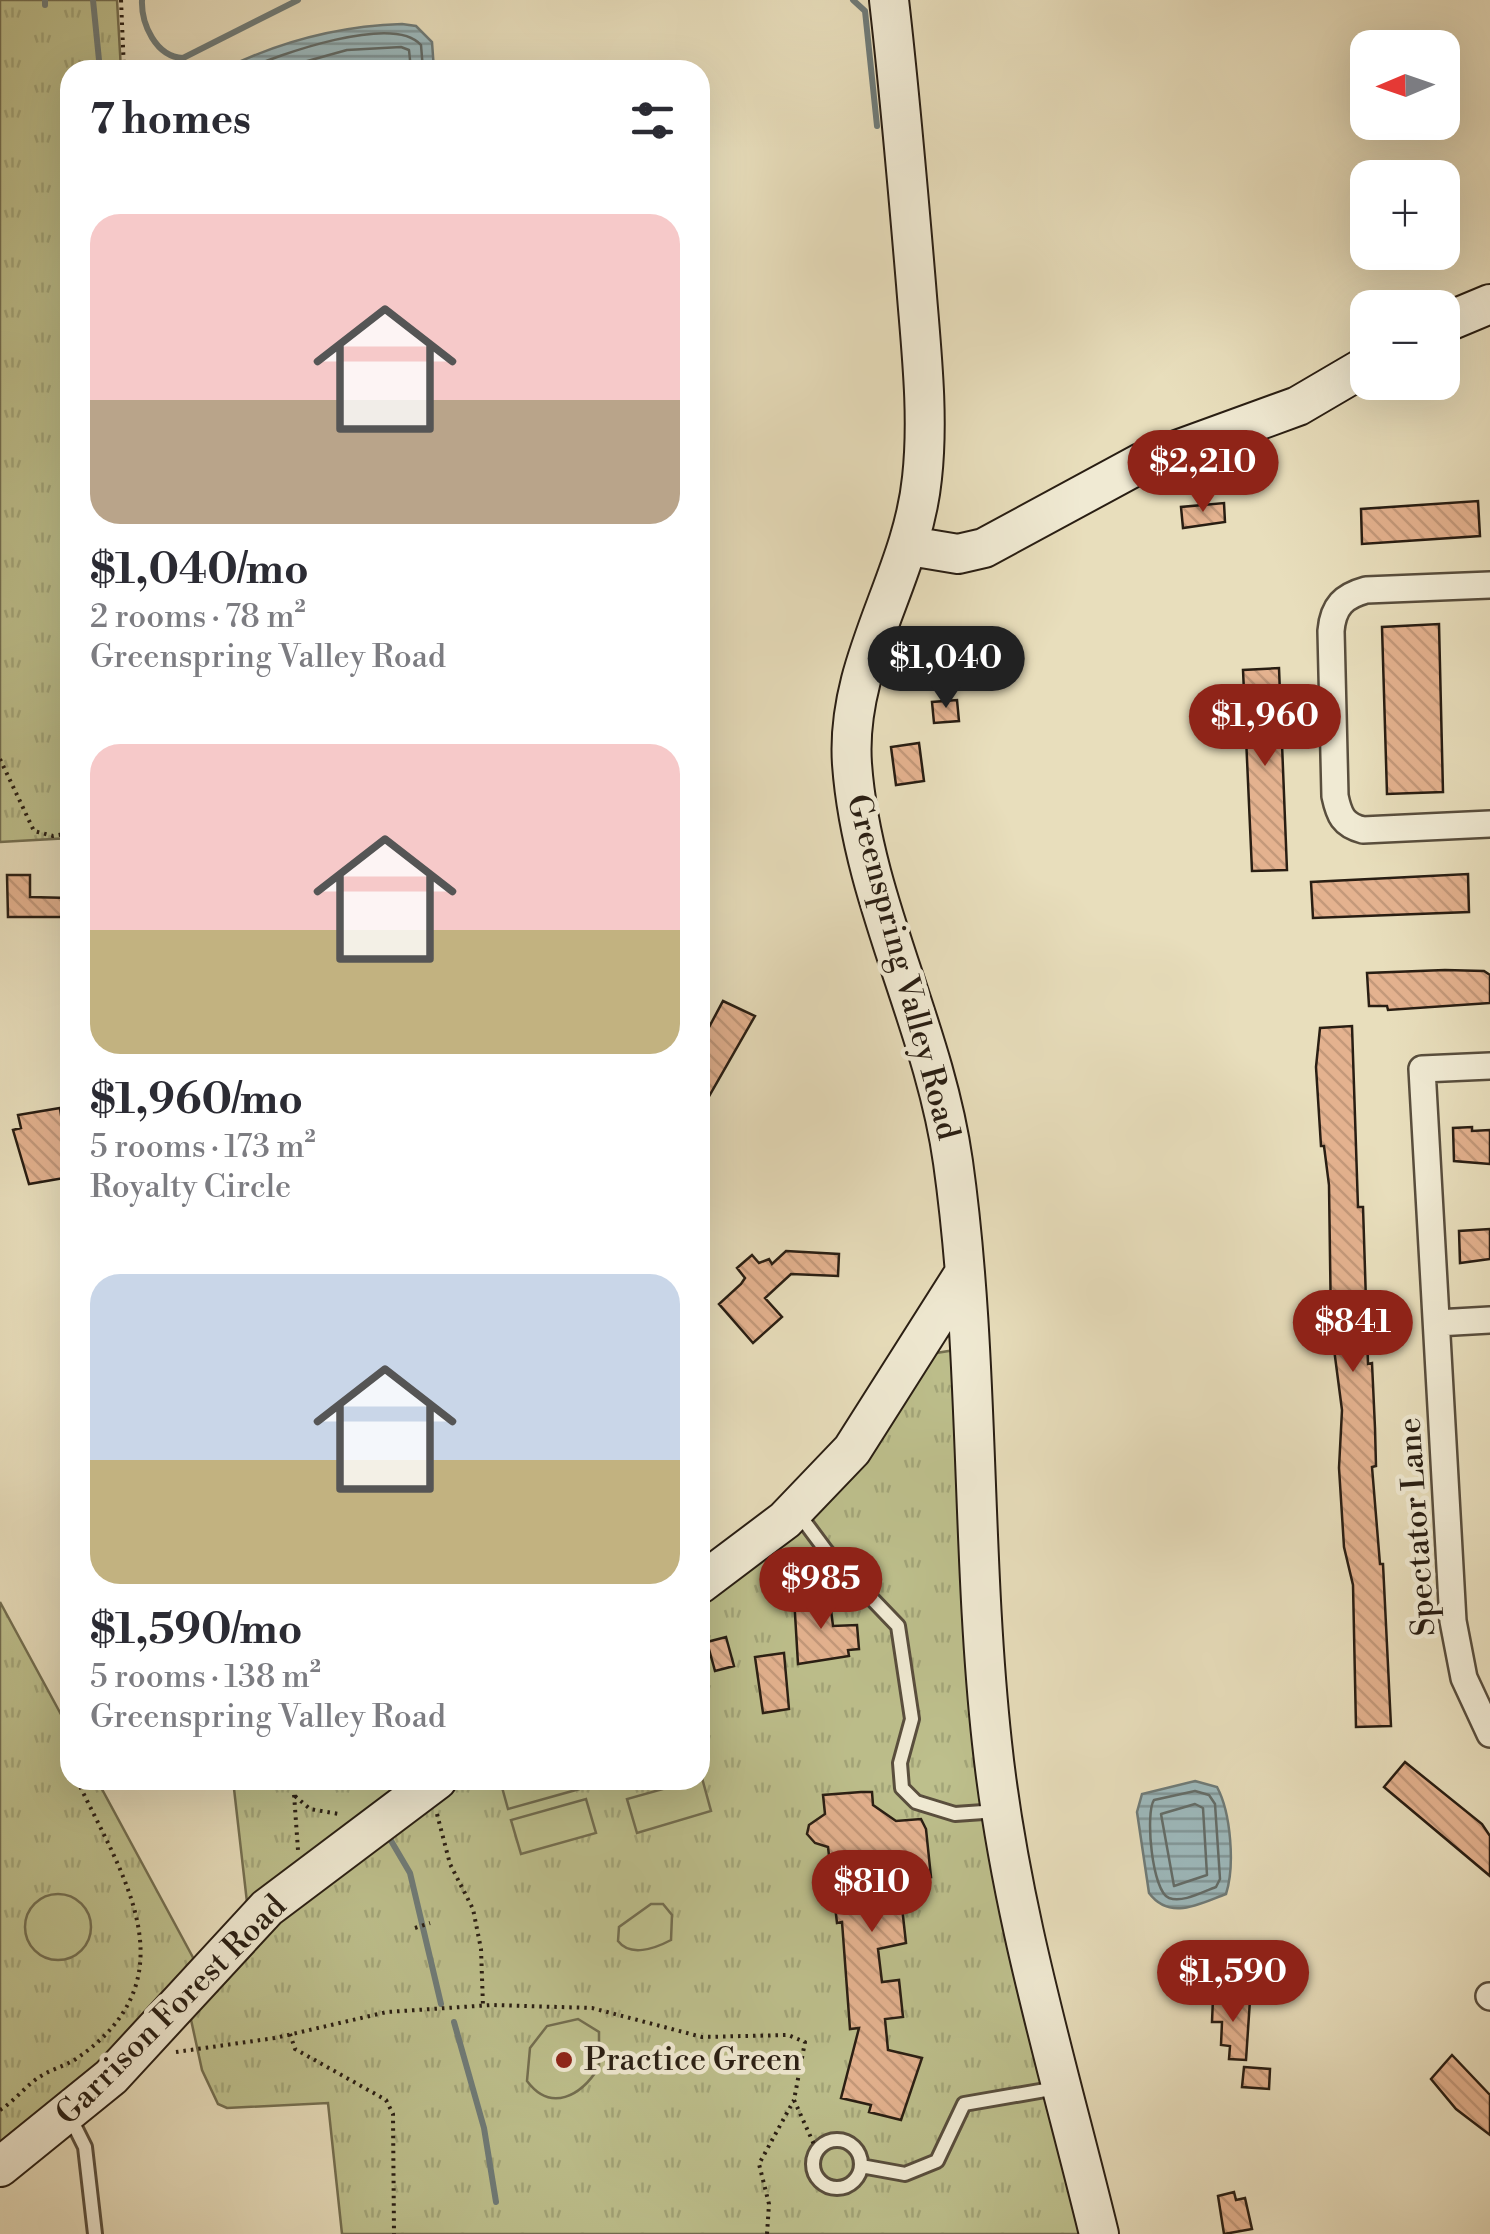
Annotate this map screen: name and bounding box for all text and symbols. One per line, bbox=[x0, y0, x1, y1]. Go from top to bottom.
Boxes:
north arrow bbox=[1350, 30, 1460, 140]
map controls bbox=[1350, 30, 1460, 400]
icon: filters bbox=[625, 93, 680, 148]
text: 7 homes bbox=[90, 94, 251, 147]
button: + bbox=[1350, 160, 1460, 270]
icon: home bbox=[295, 279, 475, 459]
button: − bbox=[1350, 290, 1460, 400]
pin: $2,210 bbox=[1122, 430, 1284, 515]
text: $2,210 bbox=[1150, 442, 1256, 482]
text: $1,040/mo bbox=[90, 544, 309, 597]
text: 2 rooms · 78 m² bbox=[90, 597, 306, 637]
pin: $1,040 bbox=[865, 626, 1027, 711]
text: Greenspring Valley Road bbox=[90, 637, 446, 677]
text: $1,040 bbox=[890, 638, 1002, 678]
pin: $1,960 bbox=[1184, 684, 1346, 769]
text: $1,960 bbox=[1211, 696, 1319, 736]
street label: Greenspring Valley Road bbox=[838, 790, 968, 1144]
icon: home bbox=[295, 809, 475, 989]
text: $1,960/mo bbox=[90, 1074, 303, 1127]
text: 5 rooms · 173 m² bbox=[90, 1127, 316, 1167]
text: Royalty Circle bbox=[90, 1167, 291, 1207]
pin: $841 bbox=[1294, 1290, 1412, 1375]
text: $841 bbox=[1315, 1302, 1391, 1342]
icon: home bbox=[295, 1339, 475, 1519]
street label: Spectator Lane bbox=[1389, 1416, 1445, 1638]
pin: $985 bbox=[762, 1547, 880, 1632]
text: $985 bbox=[781, 1559, 861, 1599]
text: $1,590/mo bbox=[90, 1604, 303, 1657]
text: 5 rooms · 138 m² bbox=[90, 1657, 321, 1697]
text: Greenspring Valley Road bbox=[90, 1697, 446, 1737]
pin: $810 bbox=[813, 1850, 931, 1935]
text: $810 bbox=[834, 1862, 910, 1902]
street label: Garrison Forest Road bbox=[47, 1886, 295, 2134]
pin: $1,590 bbox=[1152, 1940, 1314, 2025]
text: $1,590 bbox=[1179, 1952, 1287, 1992]
place label: Practice Green bbox=[584, 2040, 801, 2080]
marker: Practice Green bbox=[553, 2049, 575, 2071]

